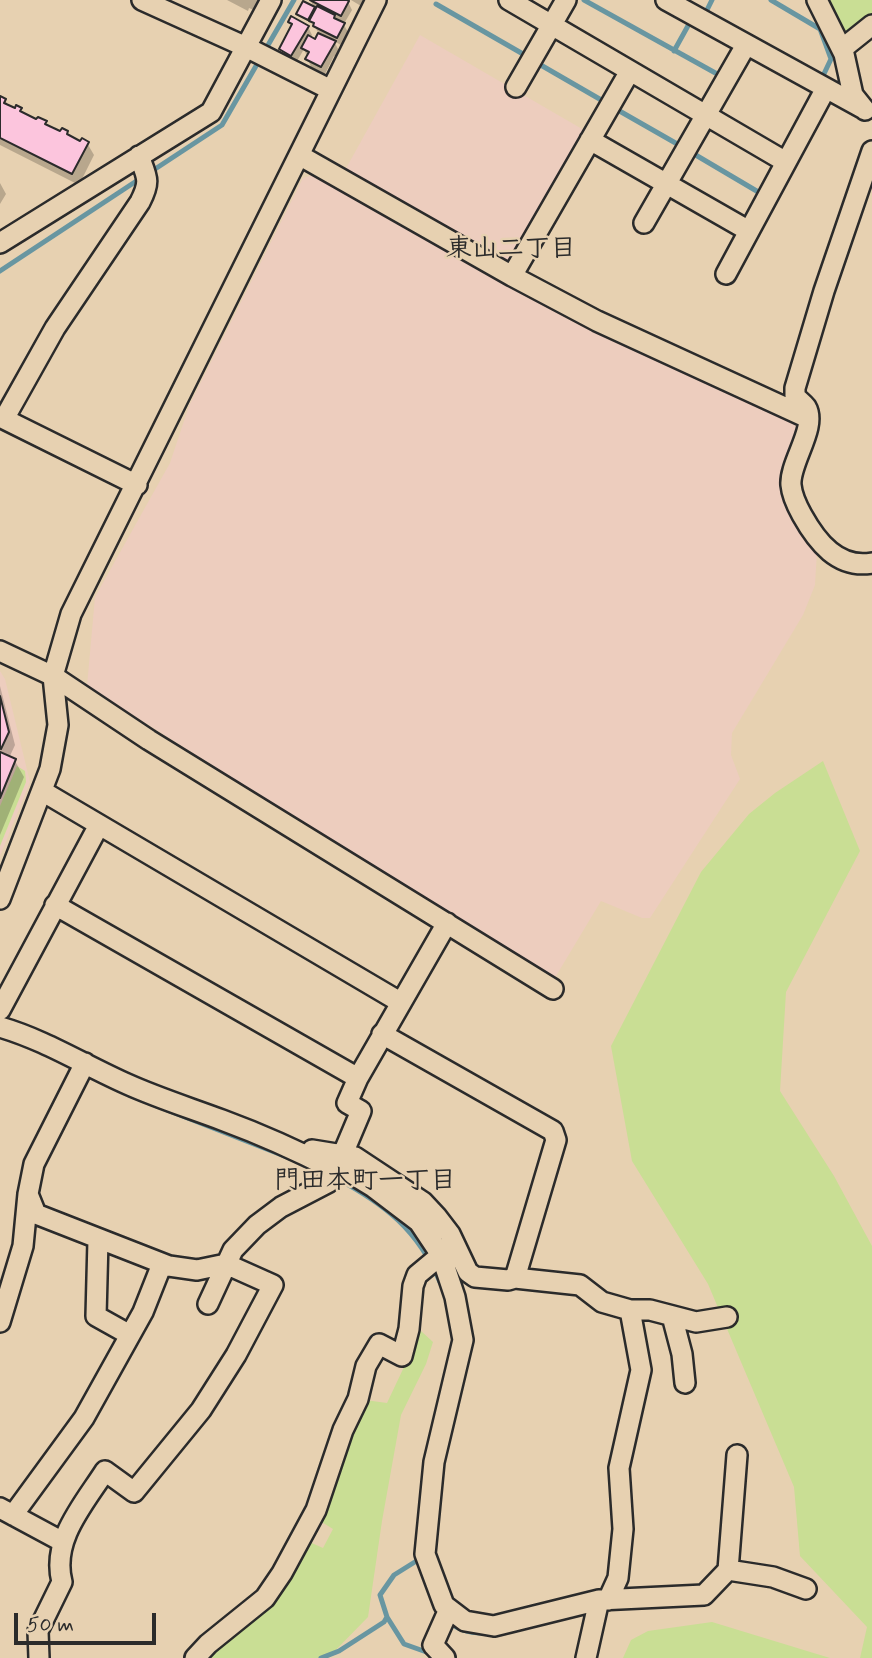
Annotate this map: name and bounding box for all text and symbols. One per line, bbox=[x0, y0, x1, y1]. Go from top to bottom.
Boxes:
district label: 東山二丁目 bbox=[446, 235, 576, 267]
district label: 門田本町一丁目 bbox=[274, 1167, 456, 1199]
scale bar bbox=[18, 1598, 159, 1642]
text: 50 m bbox=[27, 1611, 74, 1639]

